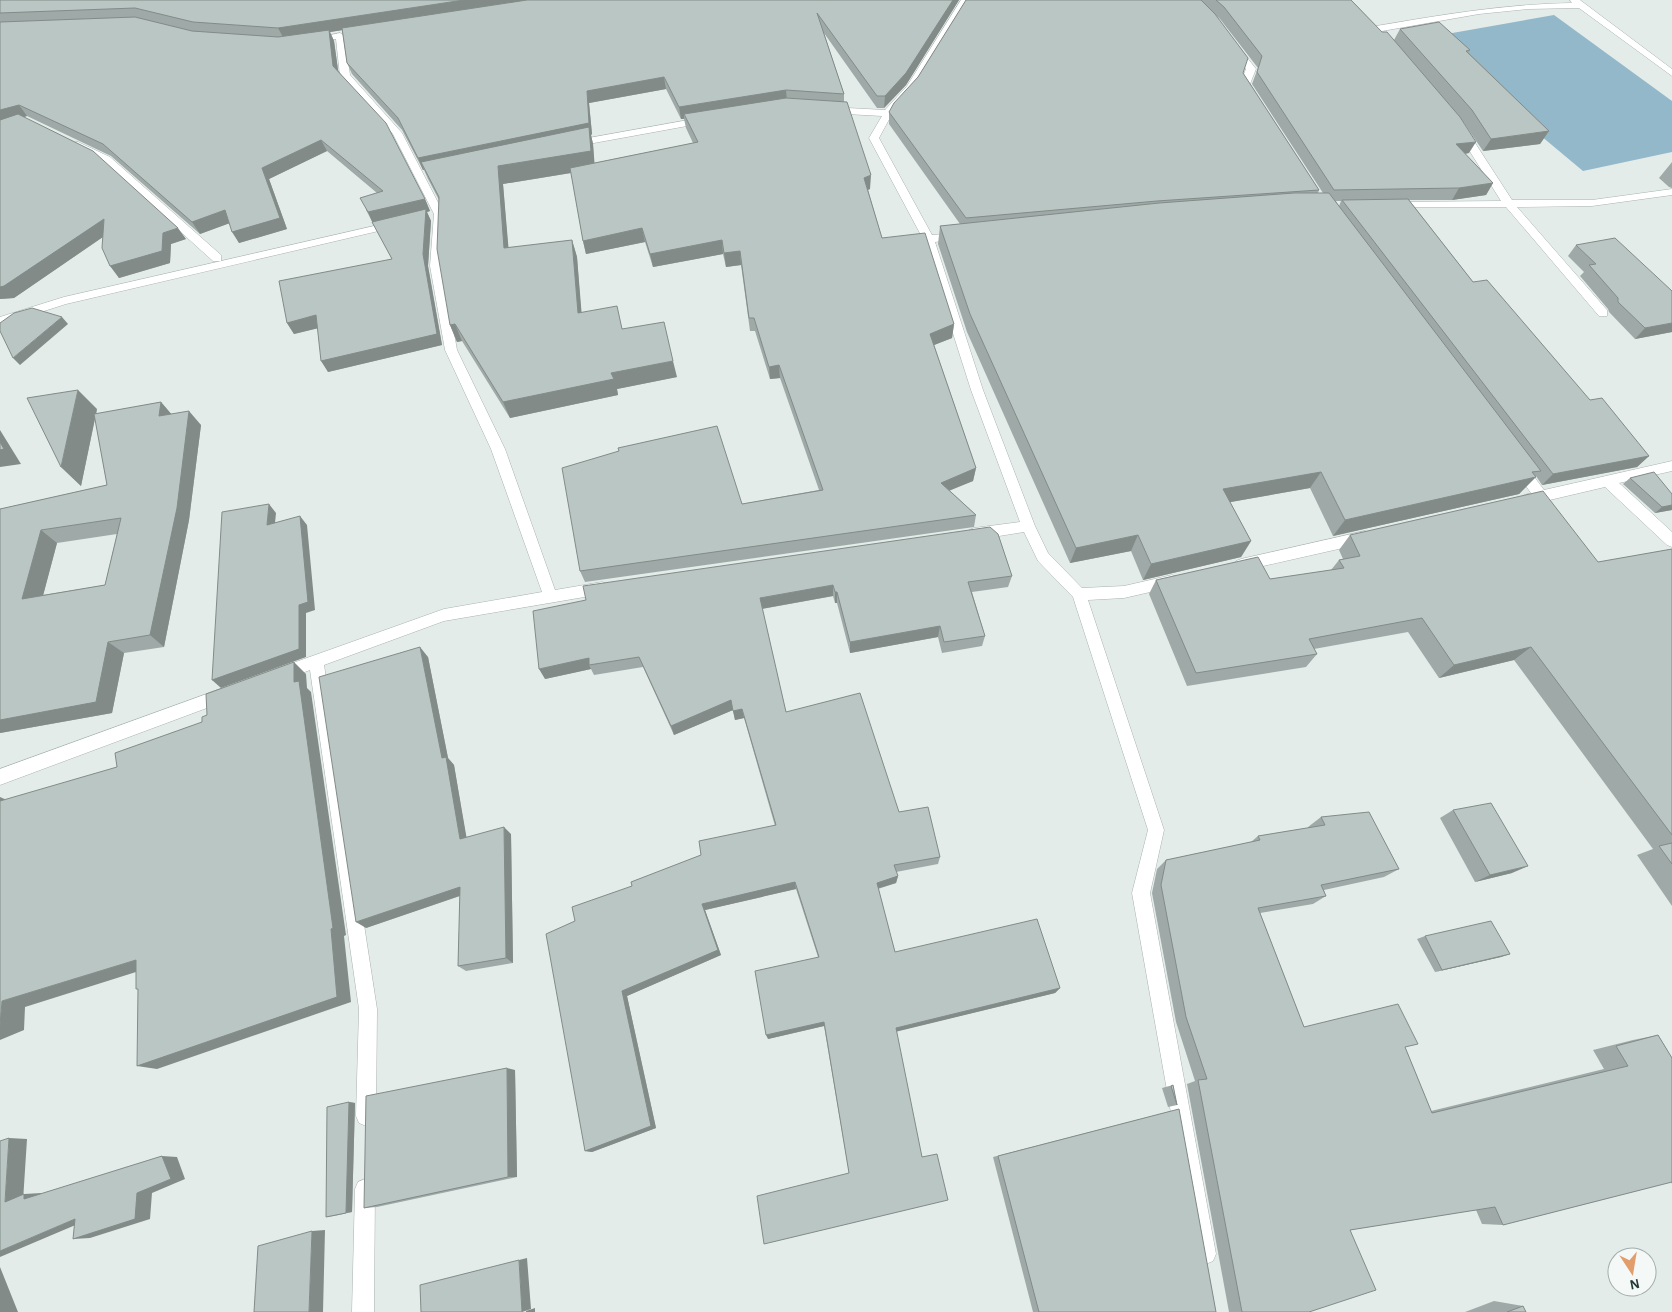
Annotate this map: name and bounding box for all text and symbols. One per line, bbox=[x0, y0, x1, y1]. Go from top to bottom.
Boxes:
north arrow bbox=[1607, 1247, 1657, 1297]
text: N bbox=[1628, 1276, 1641, 1292]

